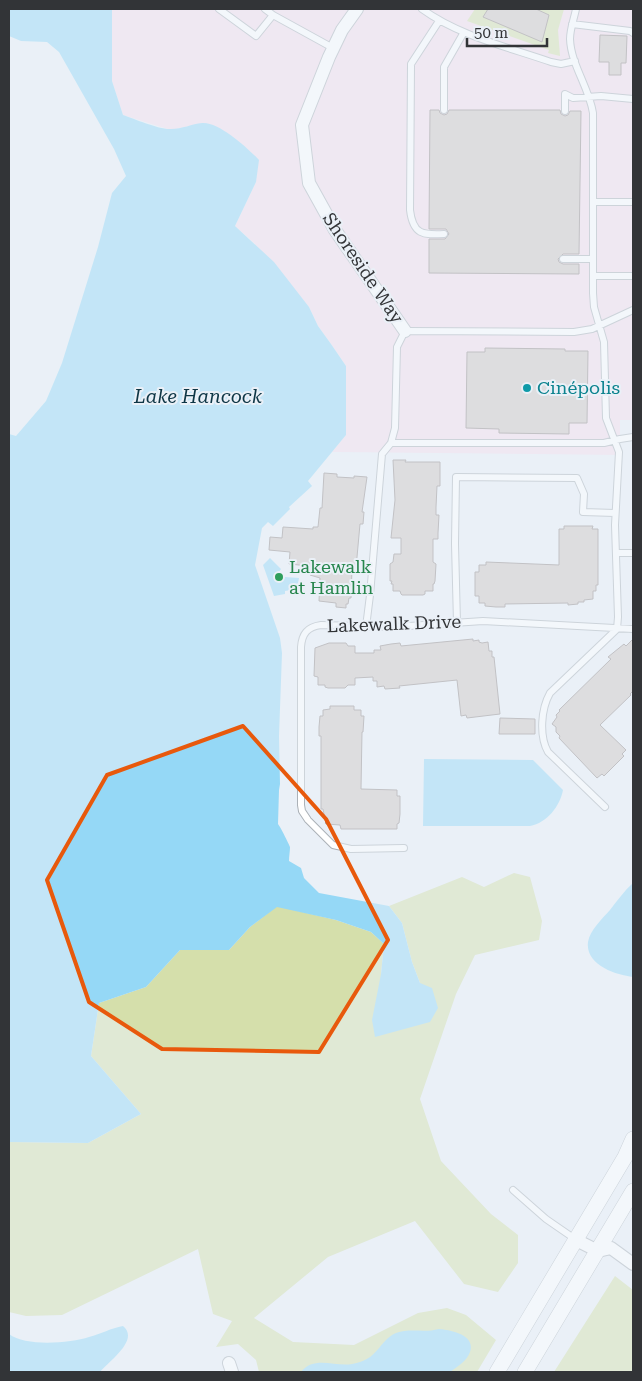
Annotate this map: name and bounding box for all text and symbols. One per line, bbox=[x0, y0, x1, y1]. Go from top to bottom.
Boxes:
scale bar bbox=[467, 15, 547, 47]
text: 50 m bbox=[474, 24, 509, 42]
street label: Shoreside Way bbox=[319, 208, 408, 327]
place label: Cinépolis bbox=[537, 377, 620, 398]
marker: Cinépolis bbox=[521, 382, 533, 394]
water label: Lake Hancock bbox=[133, 385, 263, 408]
place label: Lakewalk at Hamlin bbox=[289, 556, 374, 598]
marker: Lakewalk at Hamlin bbox=[273, 571, 285, 583]
street label: Lakewalk Drive bbox=[326, 611, 462, 636]

